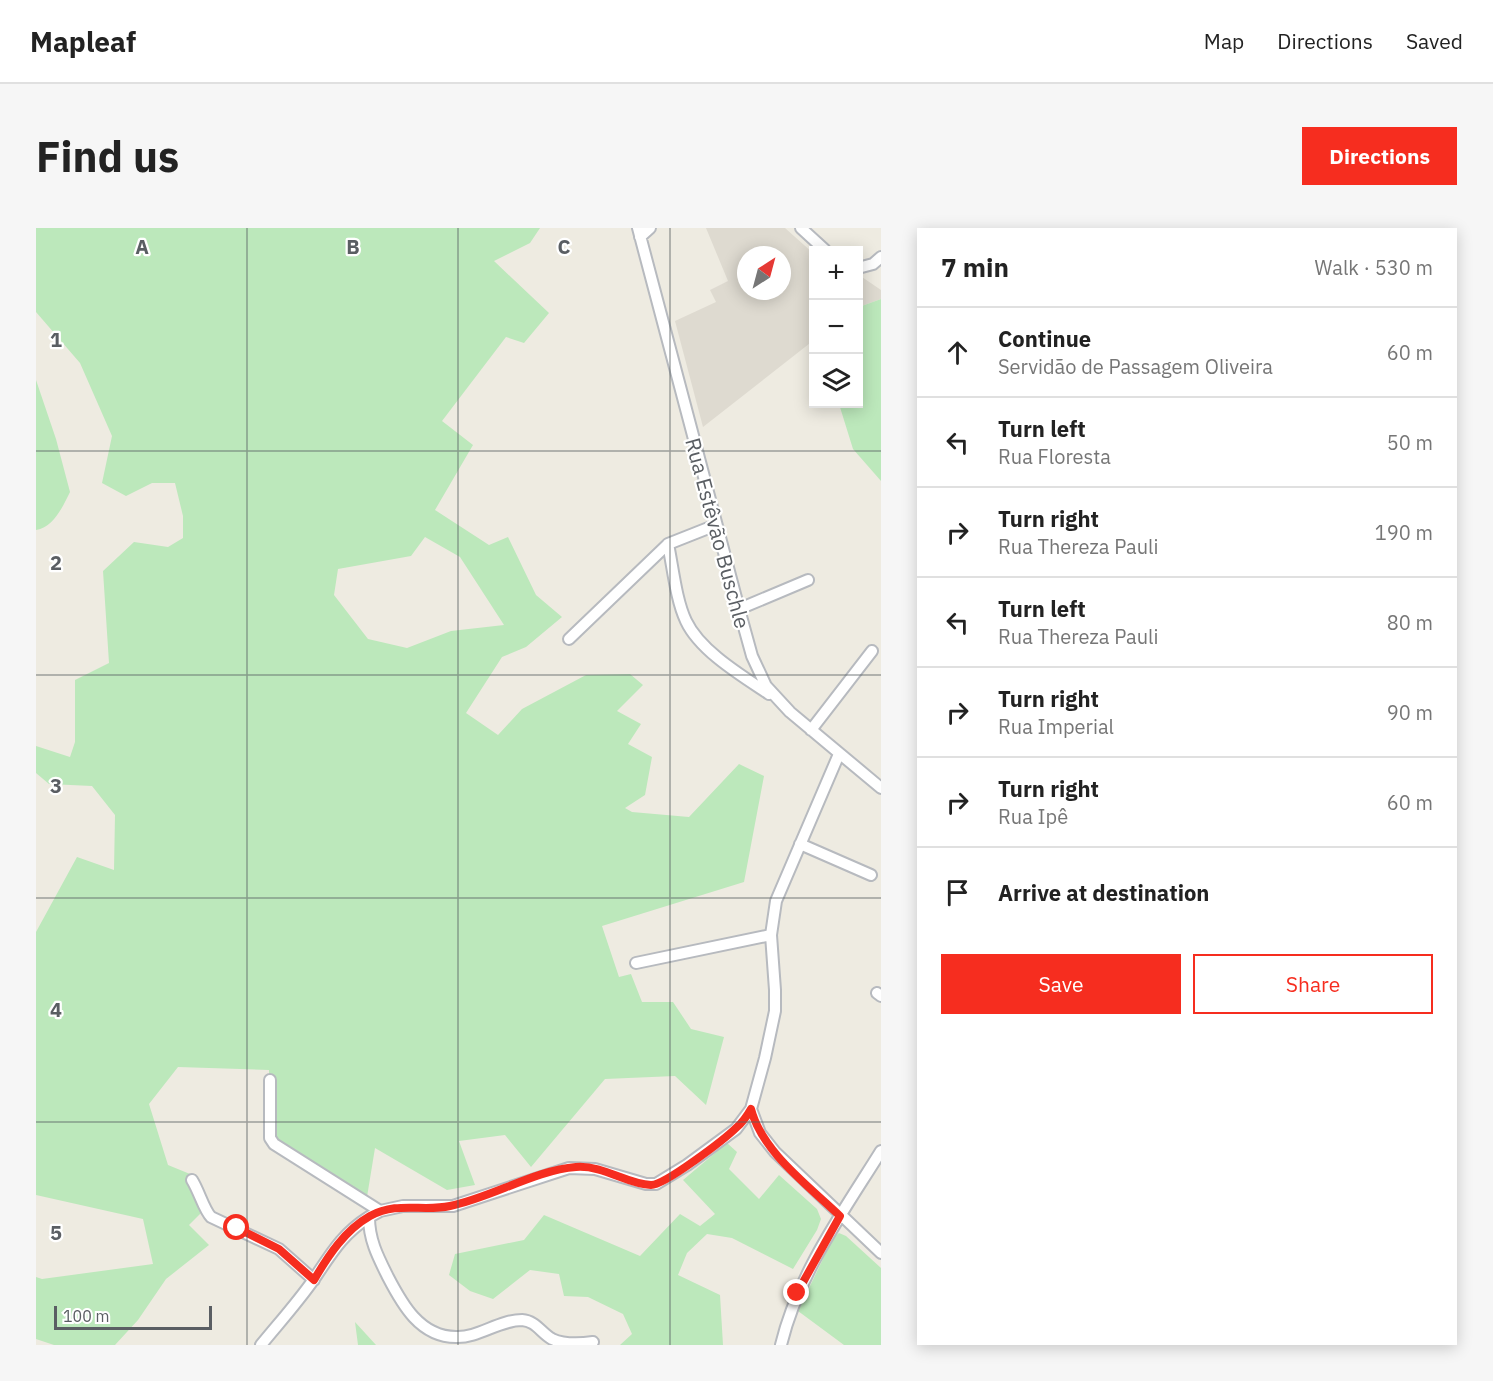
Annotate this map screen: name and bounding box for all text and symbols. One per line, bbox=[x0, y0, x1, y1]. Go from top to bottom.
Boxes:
text: Mapleaf bbox=[30, 23, 136, 60]
text: Map bbox=[1204, 27, 1244, 55]
text: Directions bbox=[1277, 27, 1373, 55]
text: Saved bbox=[1406, 27, 1463, 55]
button: Directions bbox=[1302, 127, 1457, 185]
text: Find us bbox=[36, 129, 179, 184]
text: A bbox=[135, 233, 149, 260]
text: B bbox=[346, 233, 360, 260]
text: C bbox=[557, 233, 571, 260]
north arrow bbox=[737, 246, 791, 300]
map controls bbox=[809, 246, 863, 408]
button: + bbox=[809, 246, 863, 300]
text: 7 min bbox=[941, 250, 1009, 284]
text: Walk · 530 m bbox=[1315, 254, 1433, 281]
button: − bbox=[809, 300, 863, 354]
text: Continue bbox=[998, 324, 1091, 353]
text: 1 bbox=[50, 326, 62, 353]
icon: ahead bbox=[941, 336, 974, 369]
text: 60 m bbox=[1387, 339, 1433, 366]
text: Servidão de Passagem Oliveira bbox=[998, 353, 1273, 380]
button: layers bbox=[809, 354, 863, 408]
text: Turn left bbox=[998, 414, 1086, 443]
icon: left bbox=[941, 426, 974, 459]
text: 50 m bbox=[1387, 429, 1433, 456]
street label: Rua Estêvão Buschle bbox=[679, 435, 757, 631]
text: Rua Floresta bbox=[998, 443, 1111, 470]
text: Turn right bbox=[998, 504, 1099, 533]
icon: right bbox=[941, 516, 974, 549]
text: 190 m bbox=[1375, 519, 1433, 546]
text: Rua Thereza Pauli bbox=[998, 533, 1159, 560]
text: 2 bbox=[50, 549, 62, 576]
text: Turn left bbox=[998, 594, 1086, 623]
icon: left bbox=[941, 606, 974, 639]
text: 80 m bbox=[1387, 609, 1433, 636]
text: Rua Thereza Pauli bbox=[998, 623, 1159, 650]
text: Turn right bbox=[998, 684, 1099, 713]
icon: right bbox=[941, 696, 974, 729]
text: 90 m bbox=[1387, 699, 1433, 726]
text: Rua Imperial bbox=[998, 713, 1114, 740]
text: 3 bbox=[50, 772, 62, 799]
text: Turn right bbox=[998, 774, 1099, 803]
icon: right bbox=[941, 786, 974, 819]
text: 60 m bbox=[1387, 789, 1433, 816]
text: Rua Ipê bbox=[998, 803, 1068, 830]
icon: arrive bbox=[941, 876, 974, 909]
text: Arrive at destination bbox=[998, 878, 1209, 907]
button: Save bbox=[941, 954, 1181, 1014]
button: Share bbox=[1193, 954, 1433, 1014]
text: 4 bbox=[50, 996, 62, 1023]
route start bbox=[223, 1214, 249, 1240]
text: 5 bbox=[50, 1219, 62, 1246]
route end bbox=[783, 1279, 809, 1305]
scale bar bbox=[54, 1303, 212, 1330]
text: 100 m bbox=[63, 1306, 110, 1326]

